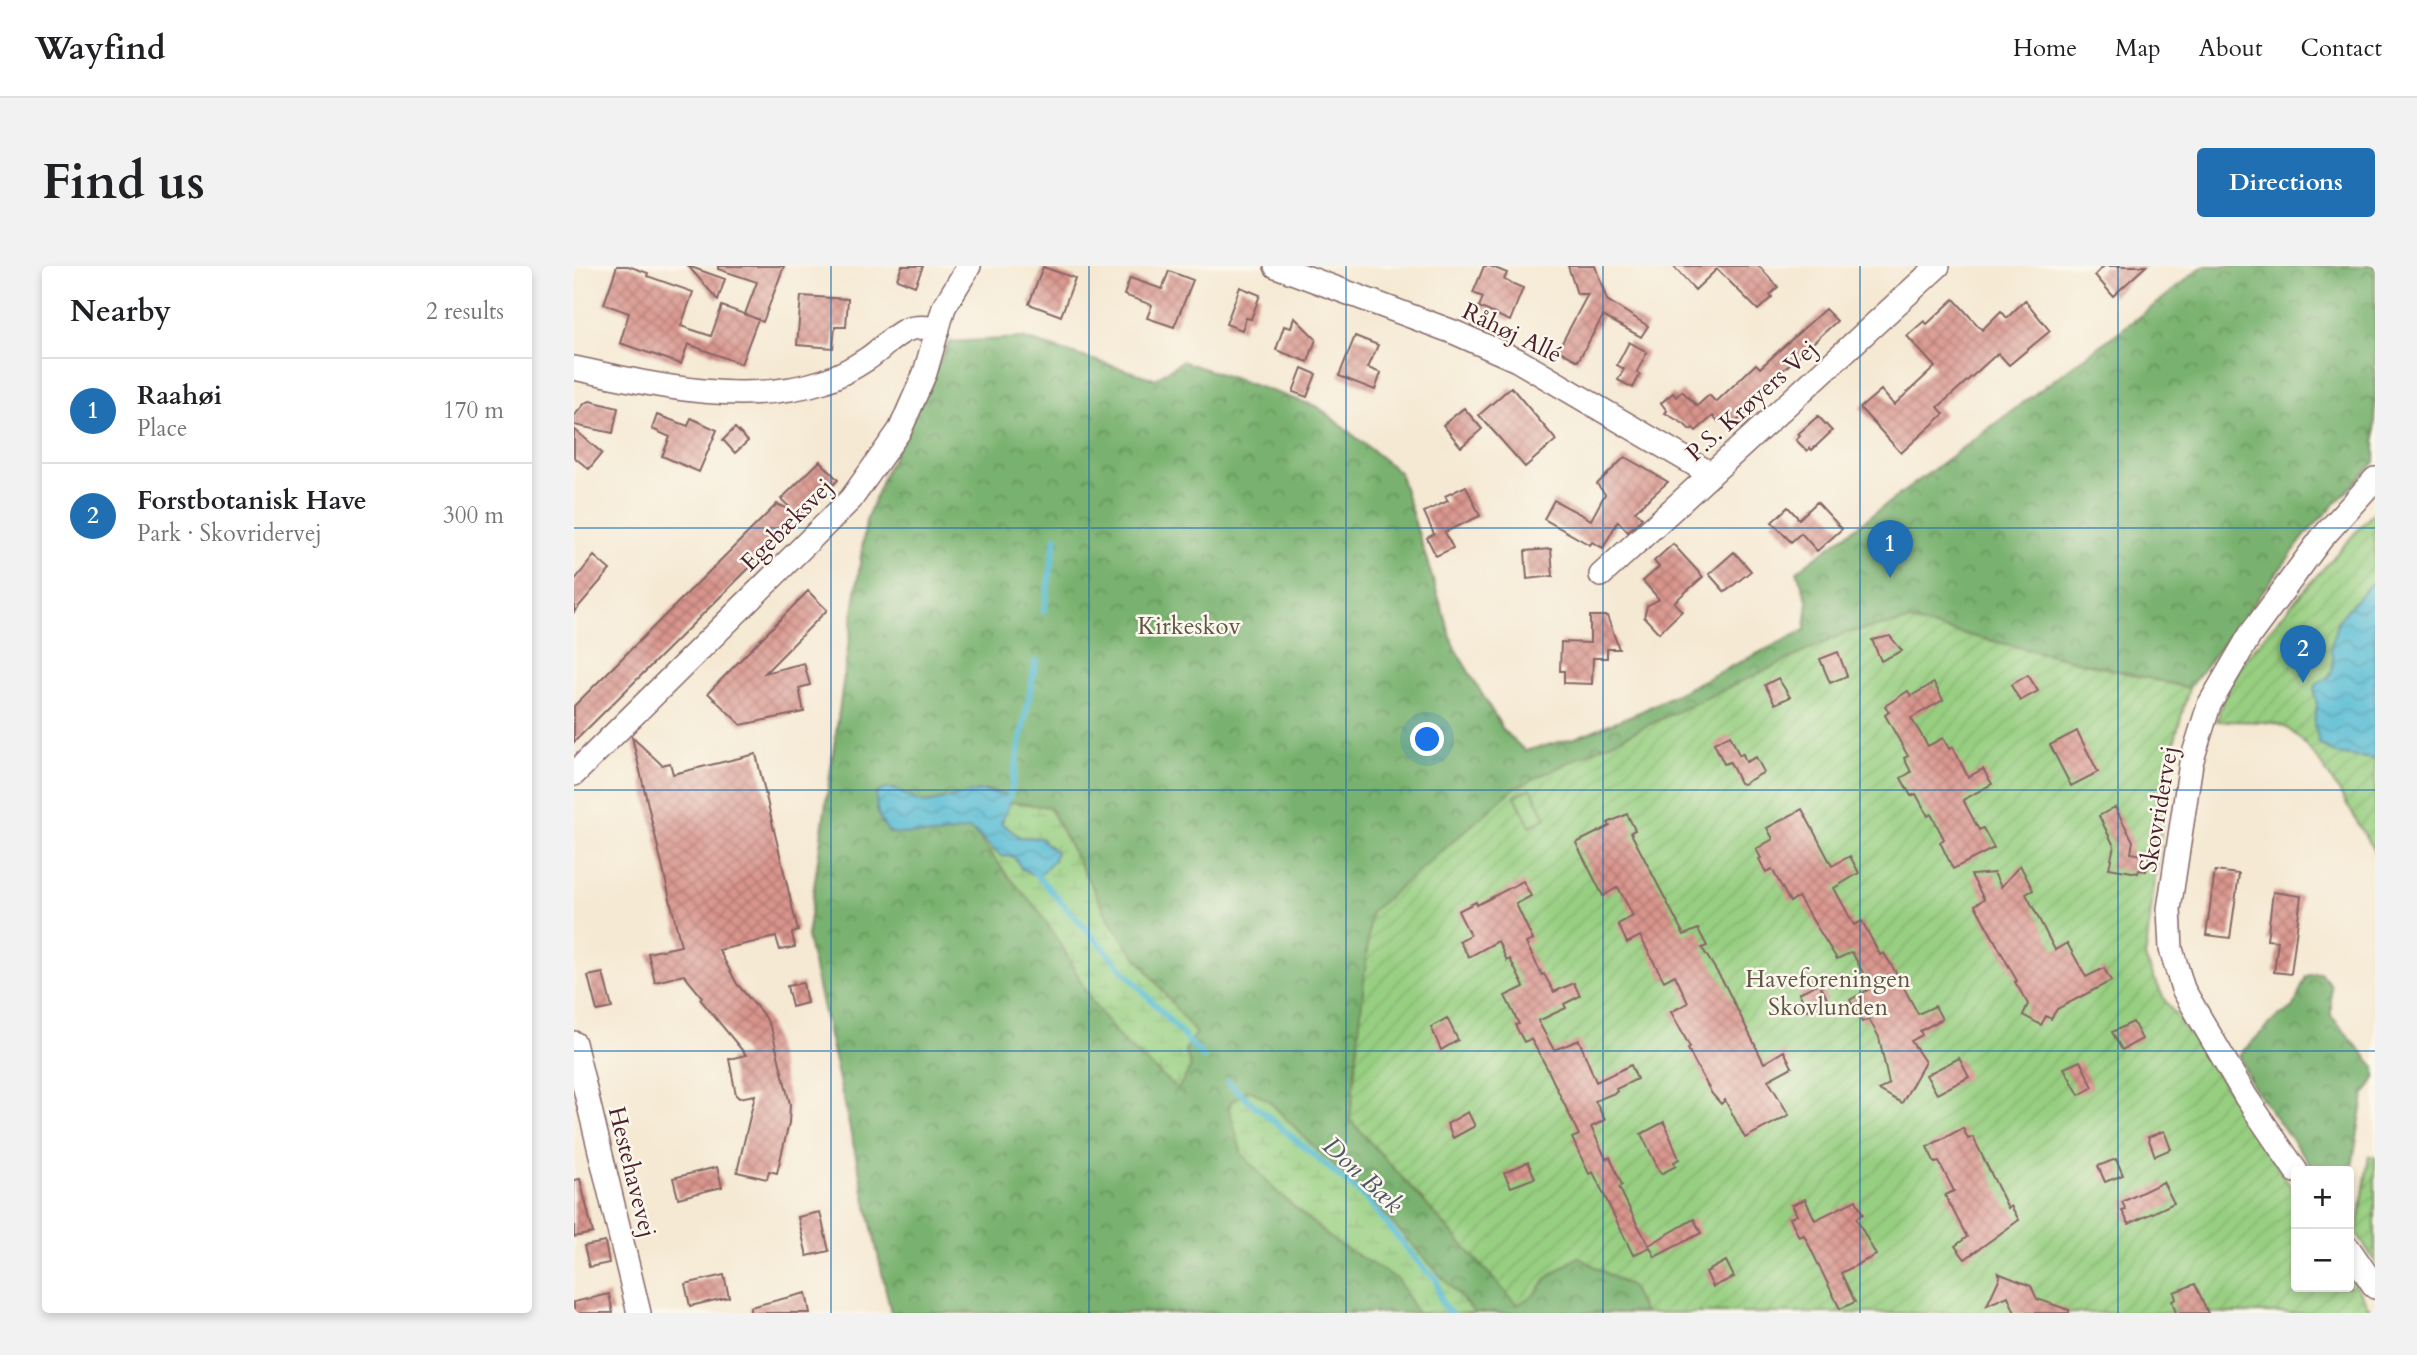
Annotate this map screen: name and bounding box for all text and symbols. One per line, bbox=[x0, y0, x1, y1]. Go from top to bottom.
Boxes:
text: Wayfind bbox=[35, 26, 166, 71]
text: Home bbox=[2013, 32, 2077, 65]
text: Map bbox=[2115, 32, 2161, 65]
text: About bbox=[2199, 32, 2263, 65]
text: Contact bbox=[2301, 32, 2382, 65]
button: Directions bbox=[2197, 148, 2375, 217]
text: Find us bbox=[42, 149, 205, 216]
text: Nearby bbox=[70, 291, 171, 332]
street label: Råhøj Allé bbox=[1457, 295, 1567, 371]
text: 2 results bbox=[426, 296, 504, 327]
street label: P.S. Krøyers Vej bbox=[1679, 333, 1825, 469]
text: Raahøi bbox=[137, 378, 222, 413]
text: 1 bbox=[87, 395, 99, 426]
text: 170 m bbox=[443, 395, 504, 426]
text: Place bbox=[137, 413, 187, 444]
street label: Egebæksvej bbox=[733, 471, 841, 579]
text: Forstbotanisk Have bbox=[137, 483, 367, 518]
text: 2 bbox=[87, 500, 99, 531]
text: 300 m bbox=[443, 500, 504, 531]
text: Park · Skovridervej bbox=[137, 518, 322, 549]
pin: 1 bbox=[1867, 520, 1913, 578]
park label: Kirkeskov bbox=[1137, 610, 1241, 643]
pin: 2 bbox=[2280, 625, 2326, 683]
your location bbox=[1410, 722, 1444, 756]
street label: Skovridervej bbox=[2132, 743, 2186, 875]
park label: Haveforeningen Skovlunden bbox=[1745, 963, 1911, 1024]
street label: Hestehavevej bbox=[600, 1103, 664, 1241]
water label: Don Bæk bbox=[1315, 1129, 1411, 1221]
map controls bbox=[2291, 1166, 2354, 1292]
button: + bbox=[2291, 1166, 2354, 1229]
button: − bbox=[2291, 1229, 2354, 1292]

